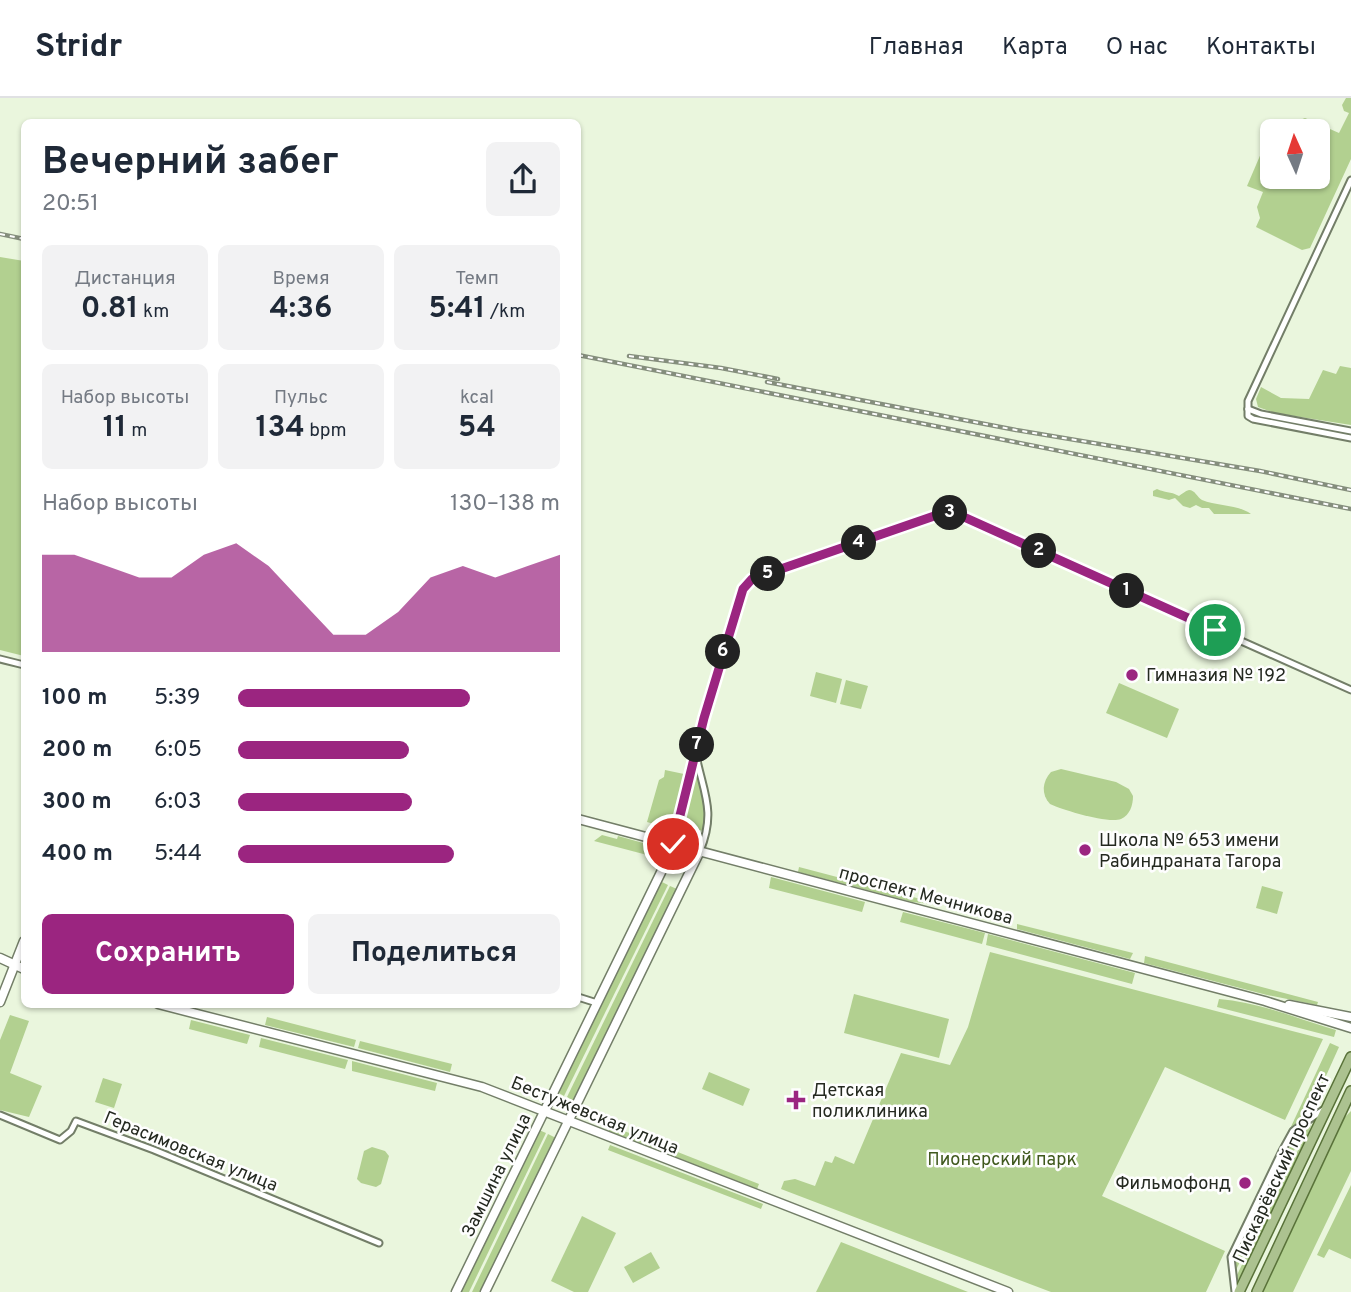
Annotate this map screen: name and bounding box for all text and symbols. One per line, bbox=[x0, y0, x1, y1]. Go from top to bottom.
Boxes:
text: Stridr bbox=[35, 27, 122, 69]
text: Главная bbox=[869, 33, 964, 63]
text: Карта bbox=[1002, 33, 1068, 63]
text: О нас bbox=[1106, 33, 1168, 63]
text: Контакты bbox=[1206, 33, 1316, 63]
north arrow bbox=[1260, 119, 1330, 189]
map controls bbox=[1260, 119, 1330, 189]
text: Вечерний забег bbox=[42, 139, 339, 188]
button: share bbox=[486, 142, 560, 216]
text: 20:51 bbox=[42, 190, 99, 219]
text: Дистанция bbox=[74, 267, 176, 291]
text: Время bbox=[272, 267, 330, 291]
text: Темп bbox=[455, 267, 499, 291]
text: 0.81 bbox=[81, 291, 139, 328]
text: 4:36 bbox=[270, 291, 333, 328]
text: 5:41 bbox=[429, 291, 486, 328]
text: km bbox=[139, 300, 169, 324]
text: /km bbox=[486, 300, 525, 324]
text: Набор высоты bbox=[61, 386, 189, 410]
text: Пульс bbox=[274, 386, 328, 410]
text: kcal bbox=[460, 386, 494, 410]
text: 11 bbox=[103, 410, 127, 447]
text: 134 bbox=[255, 410, 305, 447]
text: 54 bbox=[458, 410, 496, 447]
text: m bbox=[127, 419, 147, 443]
text: bpm bbox=[305, 419, 347, 443]
text: Набор высоты bbox=[42, 490, 198, 519]
text: 130–138 m bbox=[450, 490, 560, 519]
pin: 3 bbox=[932, 496, 968, 530]
text: 3 bbox=[944, 500, 955, 524]
pin: 4 bbox=[842, 526, 876, 560]
text: 4 bbox=[852, 530, 865, 554]
pin: 2 bbox=[1021, 533, 1056, 568]
text: 2 bbox=[1033, 538, 1044, 562]
pin: 5 bbox=[750, 556, 786, 592]
text: 5 bbox=[762, 561, 773, 585]
pin: 1 bbox=[1110, 574, 1144, 608]
text: 1 bbox=[1123, 578, 1130, 602]
pin bbox=[1185, 600, 1245, 660]
icon: arrive bbox=[1196, 611, 1234, 649]
pin: 6 bbox=[706, 634, 740, 670]
text: 6 bbox=[717, 639, 728, 663]
place label: Гимназия № 192 bbox=[1146, 665, 1286, 688]
marker: Гимназия № 192 bbox=[1124, 667, 1140, 683]
text: 100 m bbox=[42, 684, 107, 713]
text: 5:39 bbox=[154, 684, 201, 713]
pin: 7 bbox=[680, 728, 714, 762]
text: 7 bbox=[691, 732, 702, 756]
text: 200 m bbox=[42, 736, 112, 765]
text: 6:05 bbox=[154, 736, 202, 765]
text: 300 m bbox=[42, 788, 112, 817]
text: 6:03 bbox=[154, 788, 202, 817]
pin bbox=[643, 814, 703, 874]
icon: check bbox=[654, 825, 692, 863]
place label: Школа № 653 имени Рабиндраната Тагора bbox=[1099, 830, 1281, 874]
text: 400 m bbox=[42, 840, 113, 869]
text: 5:44 bbox=[154, 840, 202, 869]
marker: Школа № 653 имени Рабиндраната Тагора bbox=[1077, 842, 1093, 858]
street label: проспект Мечникова bbox=[836, 862, 1015, 931]
button: Сохранить bbox=[42, 914, 294, 994]
button: Поделиться bbox=[308, 914, 560, 994]
street label: Пискарёвский проспект bbox=[1228, 1070, 1336, 1267]
street label: Бестужевская улица bbox=[507, 1072, 682, 1161]
place label: Детская поликлиника bbox=[812, 1080, 928, 1124]
marker: Детская поликлиника bbox=[786, 1090, 806, 1110]
street label: Герасимовская улица bbox=[100, 1107, 281, 1198]
street label: Замшина улица bbox=[457, 1110, 537, 1241]
park label: Пионерский парк bbox=[927, 1149, 1077, 1172]
place label: Фильмофонд bbox=[1115, 1173, 1231, 1196]
marker: Фильмофонд bbox=[1237, 1175, 1253, 1191]

